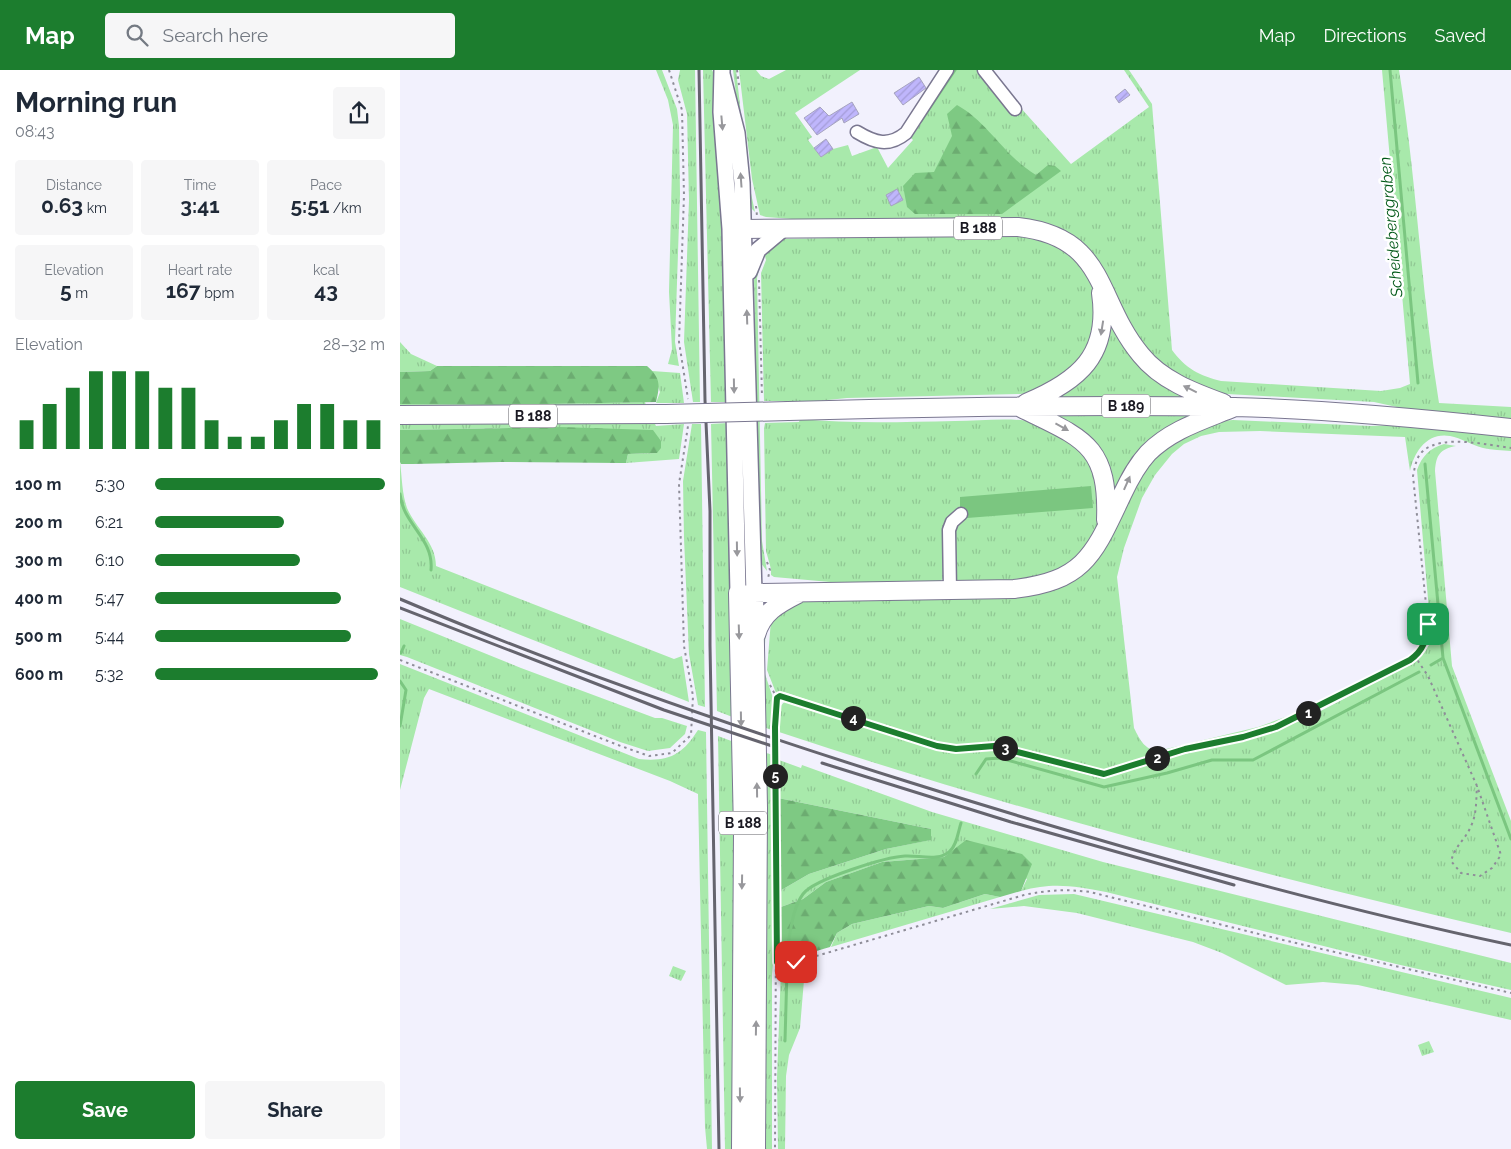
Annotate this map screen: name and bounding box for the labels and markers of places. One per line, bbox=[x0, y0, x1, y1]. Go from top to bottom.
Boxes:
pin bbox=[1407, 603, 1449, 645]
pin: 1 bbox=[1296, 700, 1320, 726]
pin: 4 bbox=[840, 706, 866, 730]
pin: 3 bbox=[992, 736, 1018, 760]
pin: 2 bbox=[1144, 746, 1170, 770]
pin: 5 bbox=[762, 764, 788, 788]
pin bbox=[775, 941, 817, 983]

